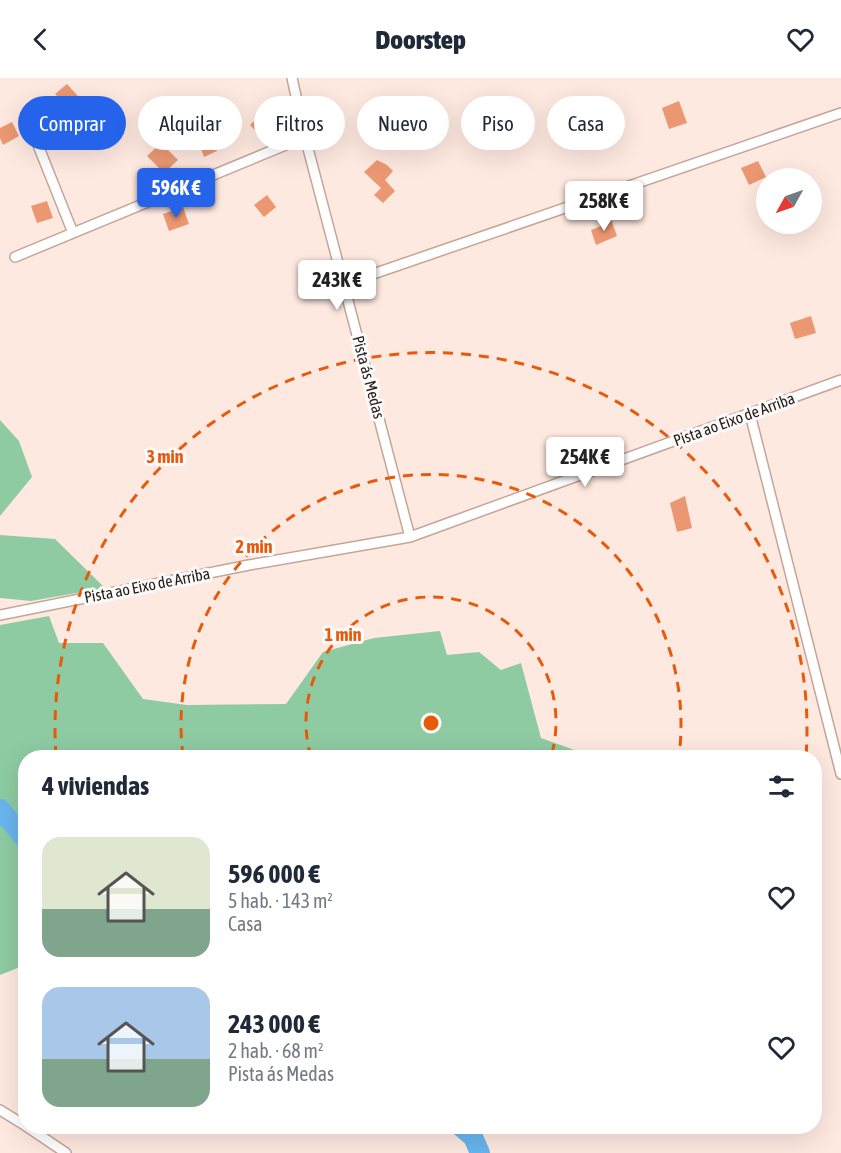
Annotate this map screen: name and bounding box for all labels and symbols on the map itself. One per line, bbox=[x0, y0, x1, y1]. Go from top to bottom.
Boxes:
pin: 596K € bbox=[127, 168, 225, 219]
north arrow bbox=[756, 168, 822, 234]
pin: 258K € bbox=[555, 181, 653, 232]
pin: 243K € bbox=[288, 260, 386, 311]
street label: Pista ás Medas bbox=[349, 334, 389, 421]
street label: Pista ao Eixo de Arriba bbox=[671, 389, 797, 449]
pin: 254K € bbox=[536, 437, 634, 488]
text: 3 min bbox=[147, 446, 184, 467]
text: 2 min bbox=[236, 536, 273, 557]
street label: Pista ao Eixo de Arriba bbox=[83, 564, 211, 606]
text: 1 min bbox=[325, 624, 362, 645]
centre of rings bbox=[421, 713, 441, 733]

